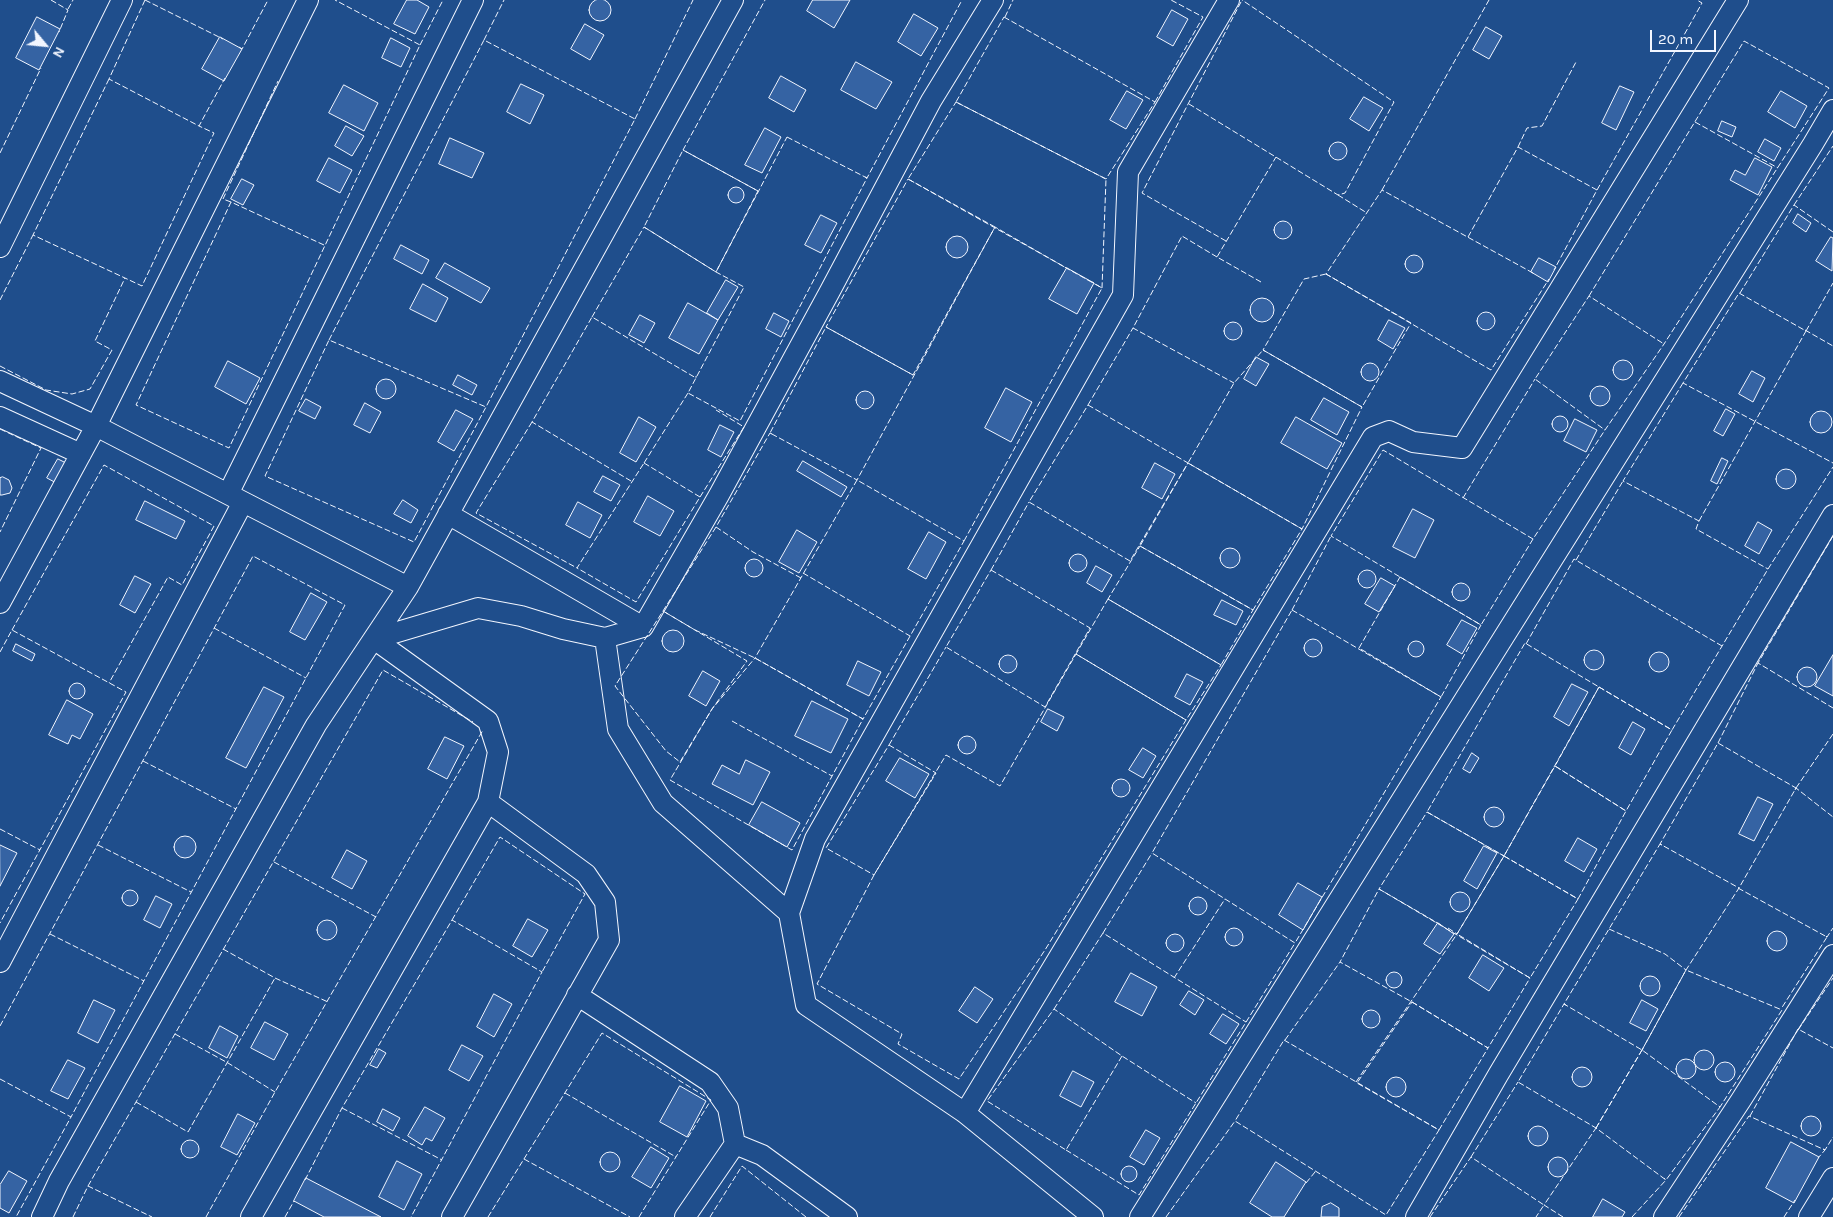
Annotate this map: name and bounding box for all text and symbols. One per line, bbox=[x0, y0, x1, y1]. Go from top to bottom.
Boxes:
north arrow bbox=[20, 20, 70, 70]
scale bar bbox=[1653, 20, 1719, 52]
text: 20 m bbox=[1658, 30, 1693, 48]
text: N bbox=[49, 44, 69, 61]

